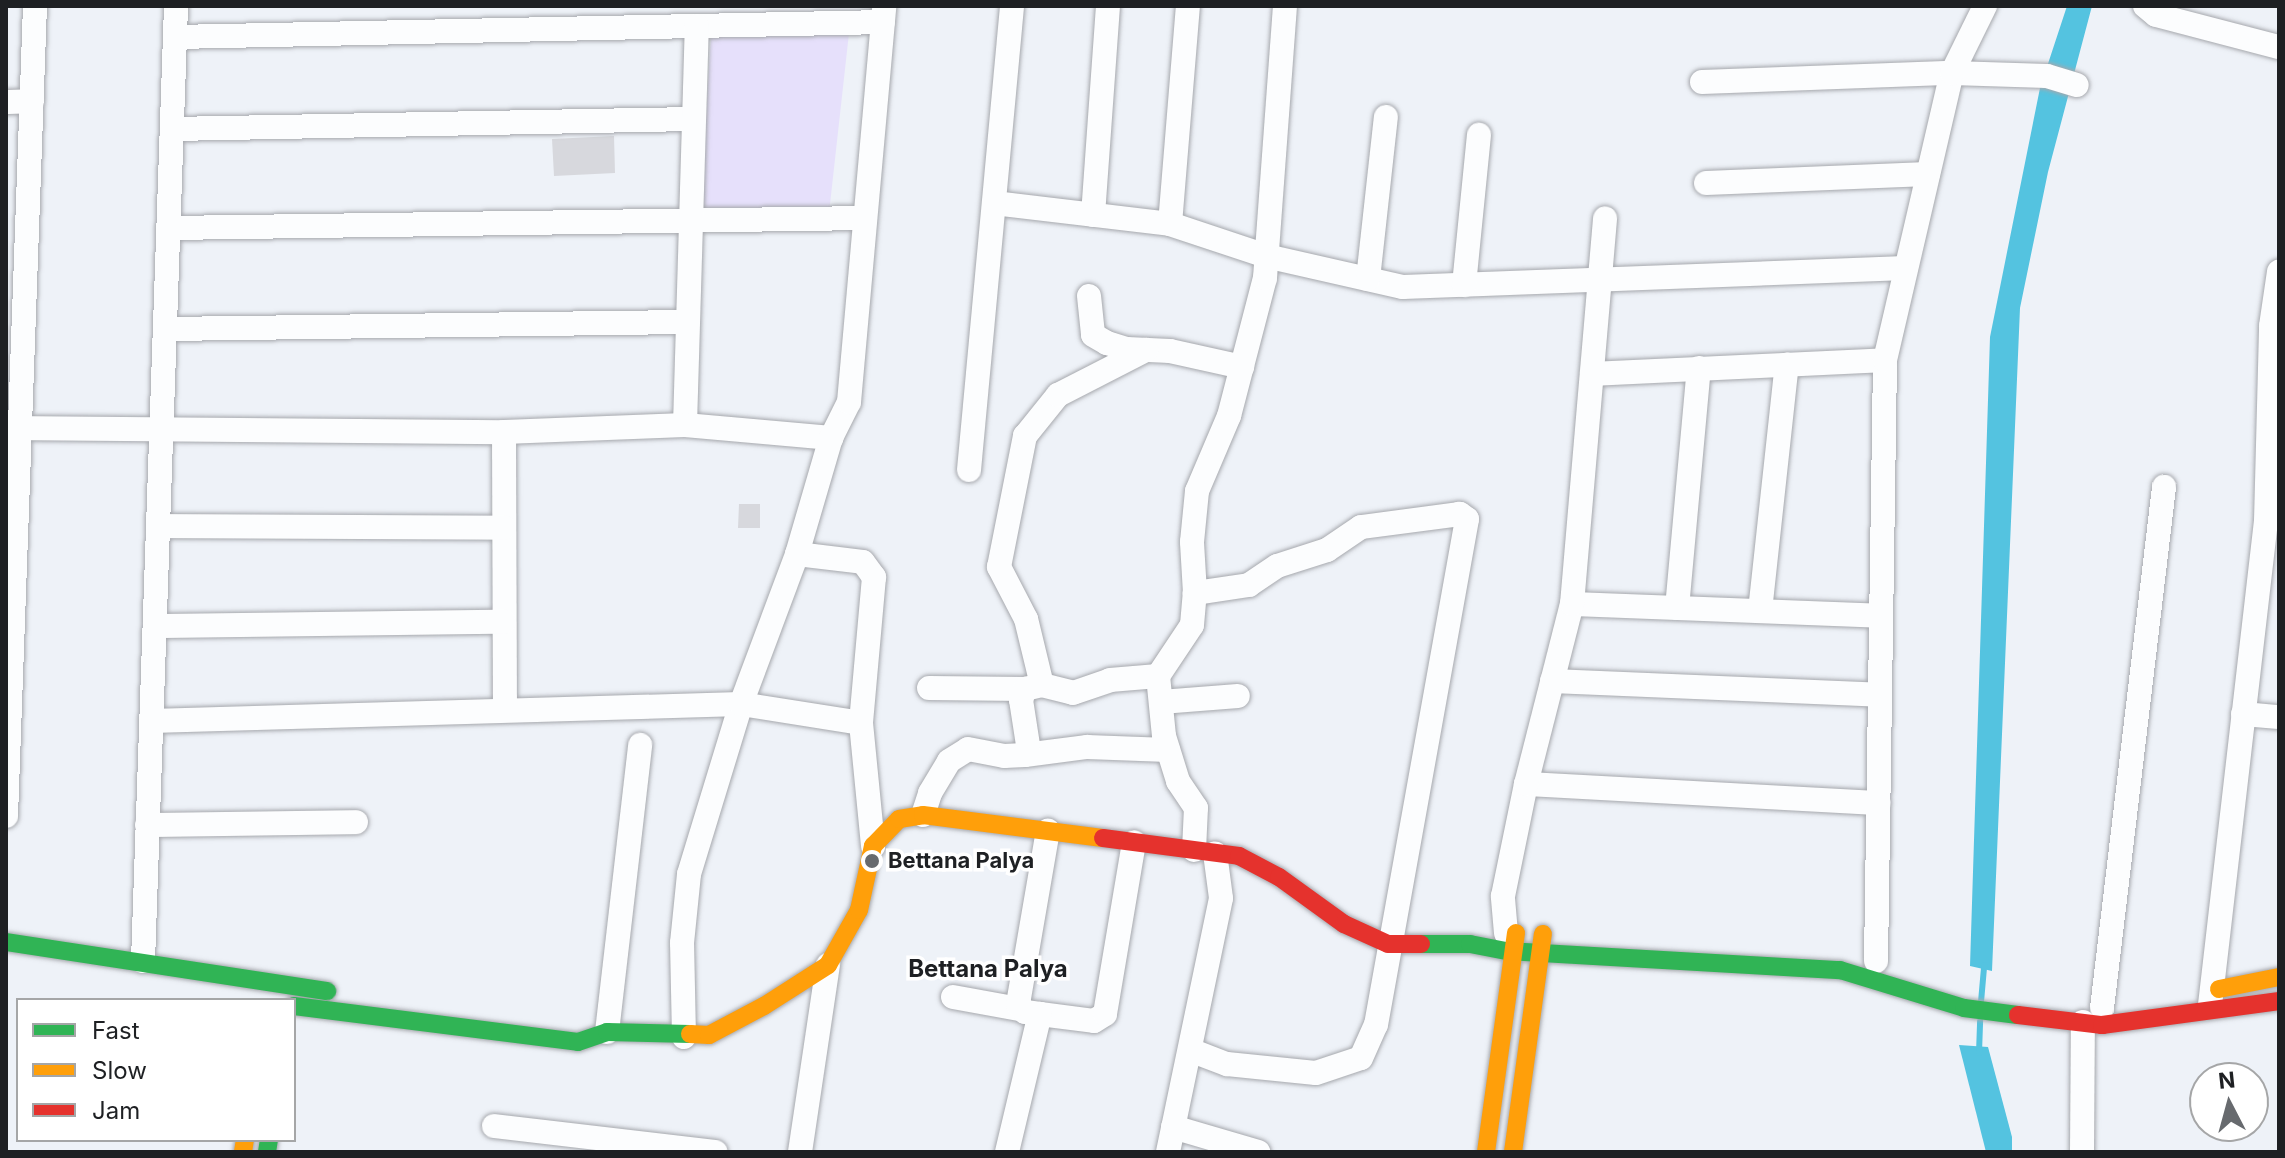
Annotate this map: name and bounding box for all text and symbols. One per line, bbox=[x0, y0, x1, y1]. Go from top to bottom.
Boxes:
place label: Bettana Palya bbox=[888, 848, 1034, 874]
marker: Bettana Palya bbox=[863, 852, 881, 870]
district label: Bettana Palya bbox=[908, 955, 1068, 983]
legend bbox=[16, 998, 296, 1142]
text: Fast bbox=[92, 1016, 140, 1045]
text: Slow bbox=[92, 1056, 147, 1085]
north arrow bbox=[2189, 1062, 2269, 1142]
text: N bbox=[2217, 1066, 2236, 1094]
text: Jam bbox=[92, 1096, 140, 1125]

